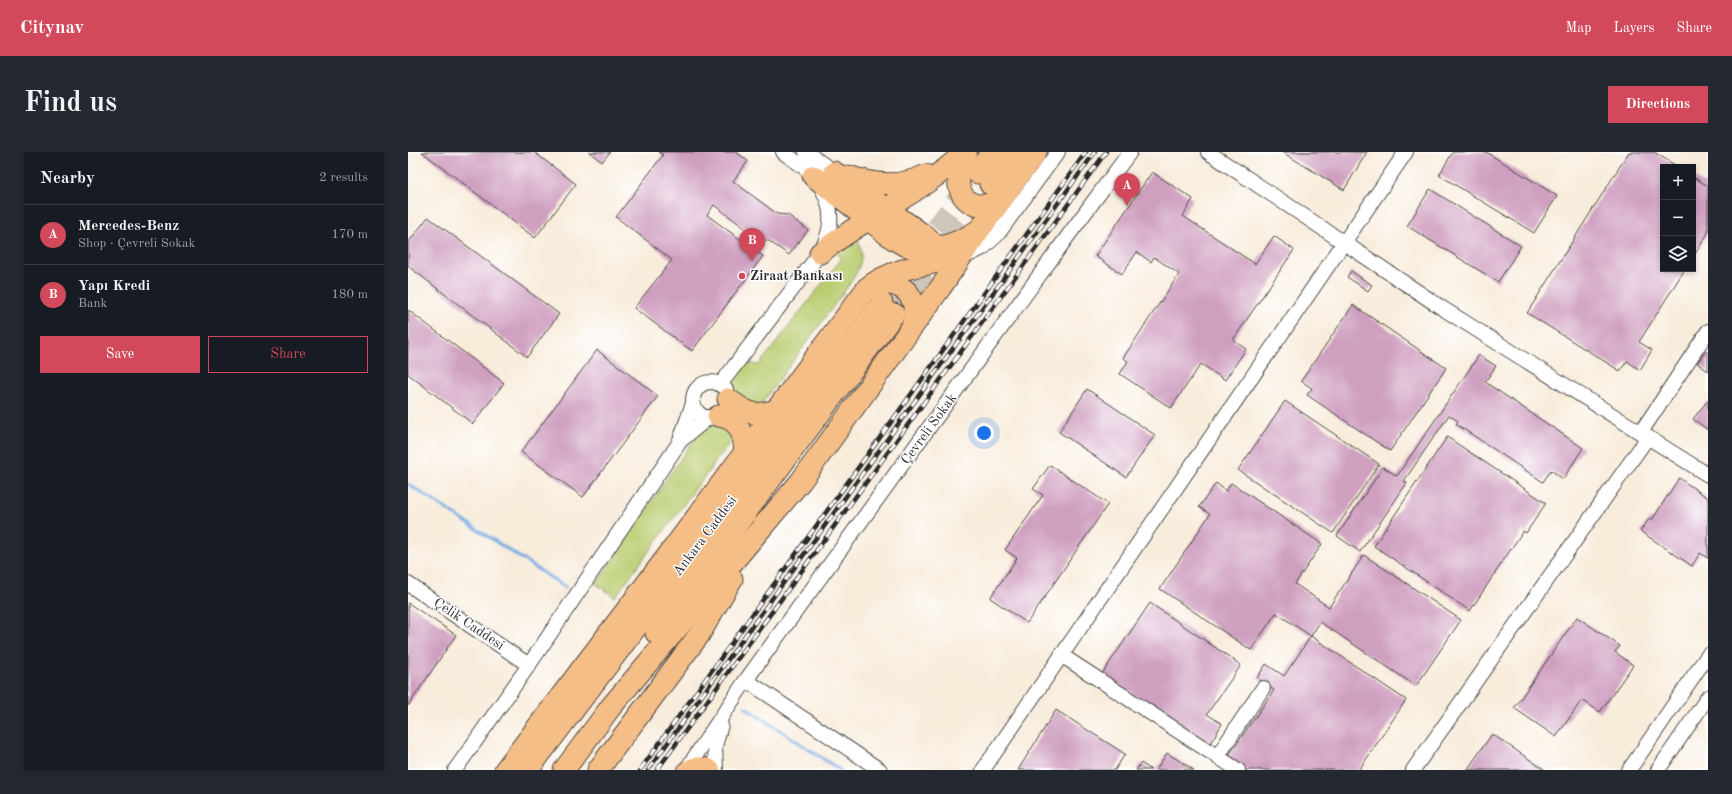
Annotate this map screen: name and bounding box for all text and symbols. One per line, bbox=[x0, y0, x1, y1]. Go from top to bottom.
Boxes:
text: Citynav bbox=[20, 19, 84, 38]
text: Map bbox=[1566, 21, 1592, 35]
text: Layers bbox=[1614, 21, 1655, 35]
text: Share bbox=[1677, 21, 1712, 35]
button: Directions bbox=[1608, 86, 1708, 123]
text: Find us bbox=[24, 90, 117, 118]
map controls bbox=[1660, 164, 1696, 272]
button: + bbox=[1660, 164, 1696, 200]
text: Nearby bbox=[40, 170, 95, 187]
text: 2 results bbox=[319, 171, 368, 184]
pin: A bbox=[1114, 173, 1140, 206]
button: − bbox=[1660, 200, 1696, 236]
text: Mercedes-Benz bbox=[78, 219, 179, 234]
text: A bbox=[48, 228, 58, 241]
text: 170 m bbox=[331, 228, 368, 241]
pin: B bbox=[739, 228, 765, 261]
button: layers bbox=[1660, 236, 1696, 272]
text: Shop · Çevreli Sokak bbox=[78, 237, 195, 250]
place label: Ziraat Bankası bbox=[750, 269, 843, 283]
marker: Ziraat Bankası bbox=[737, 271, 747, 281]
text: Yapı Kredi bbox=[78, 279, 150, 294]
text: B bbox=[48, 288, 58, 301]
text: 180 m bbox=[331, 288, 368, 301]
text: Bank bbox=[78, 297, 107, 310]
button: Save bbox=[40, 336, 200, 373]
button: Share bbox=[208, 336, 368, 373]
street label: Çevreli Sokak bbox=[899, 391, 959, 467]
your location bbox=[974, 423, 994, 443]
street label: Ankara Caddesi bbox=[670, 493, 740, 579]
street label: Çelik Caddesi bbox=[431, 595, 507, 653]

